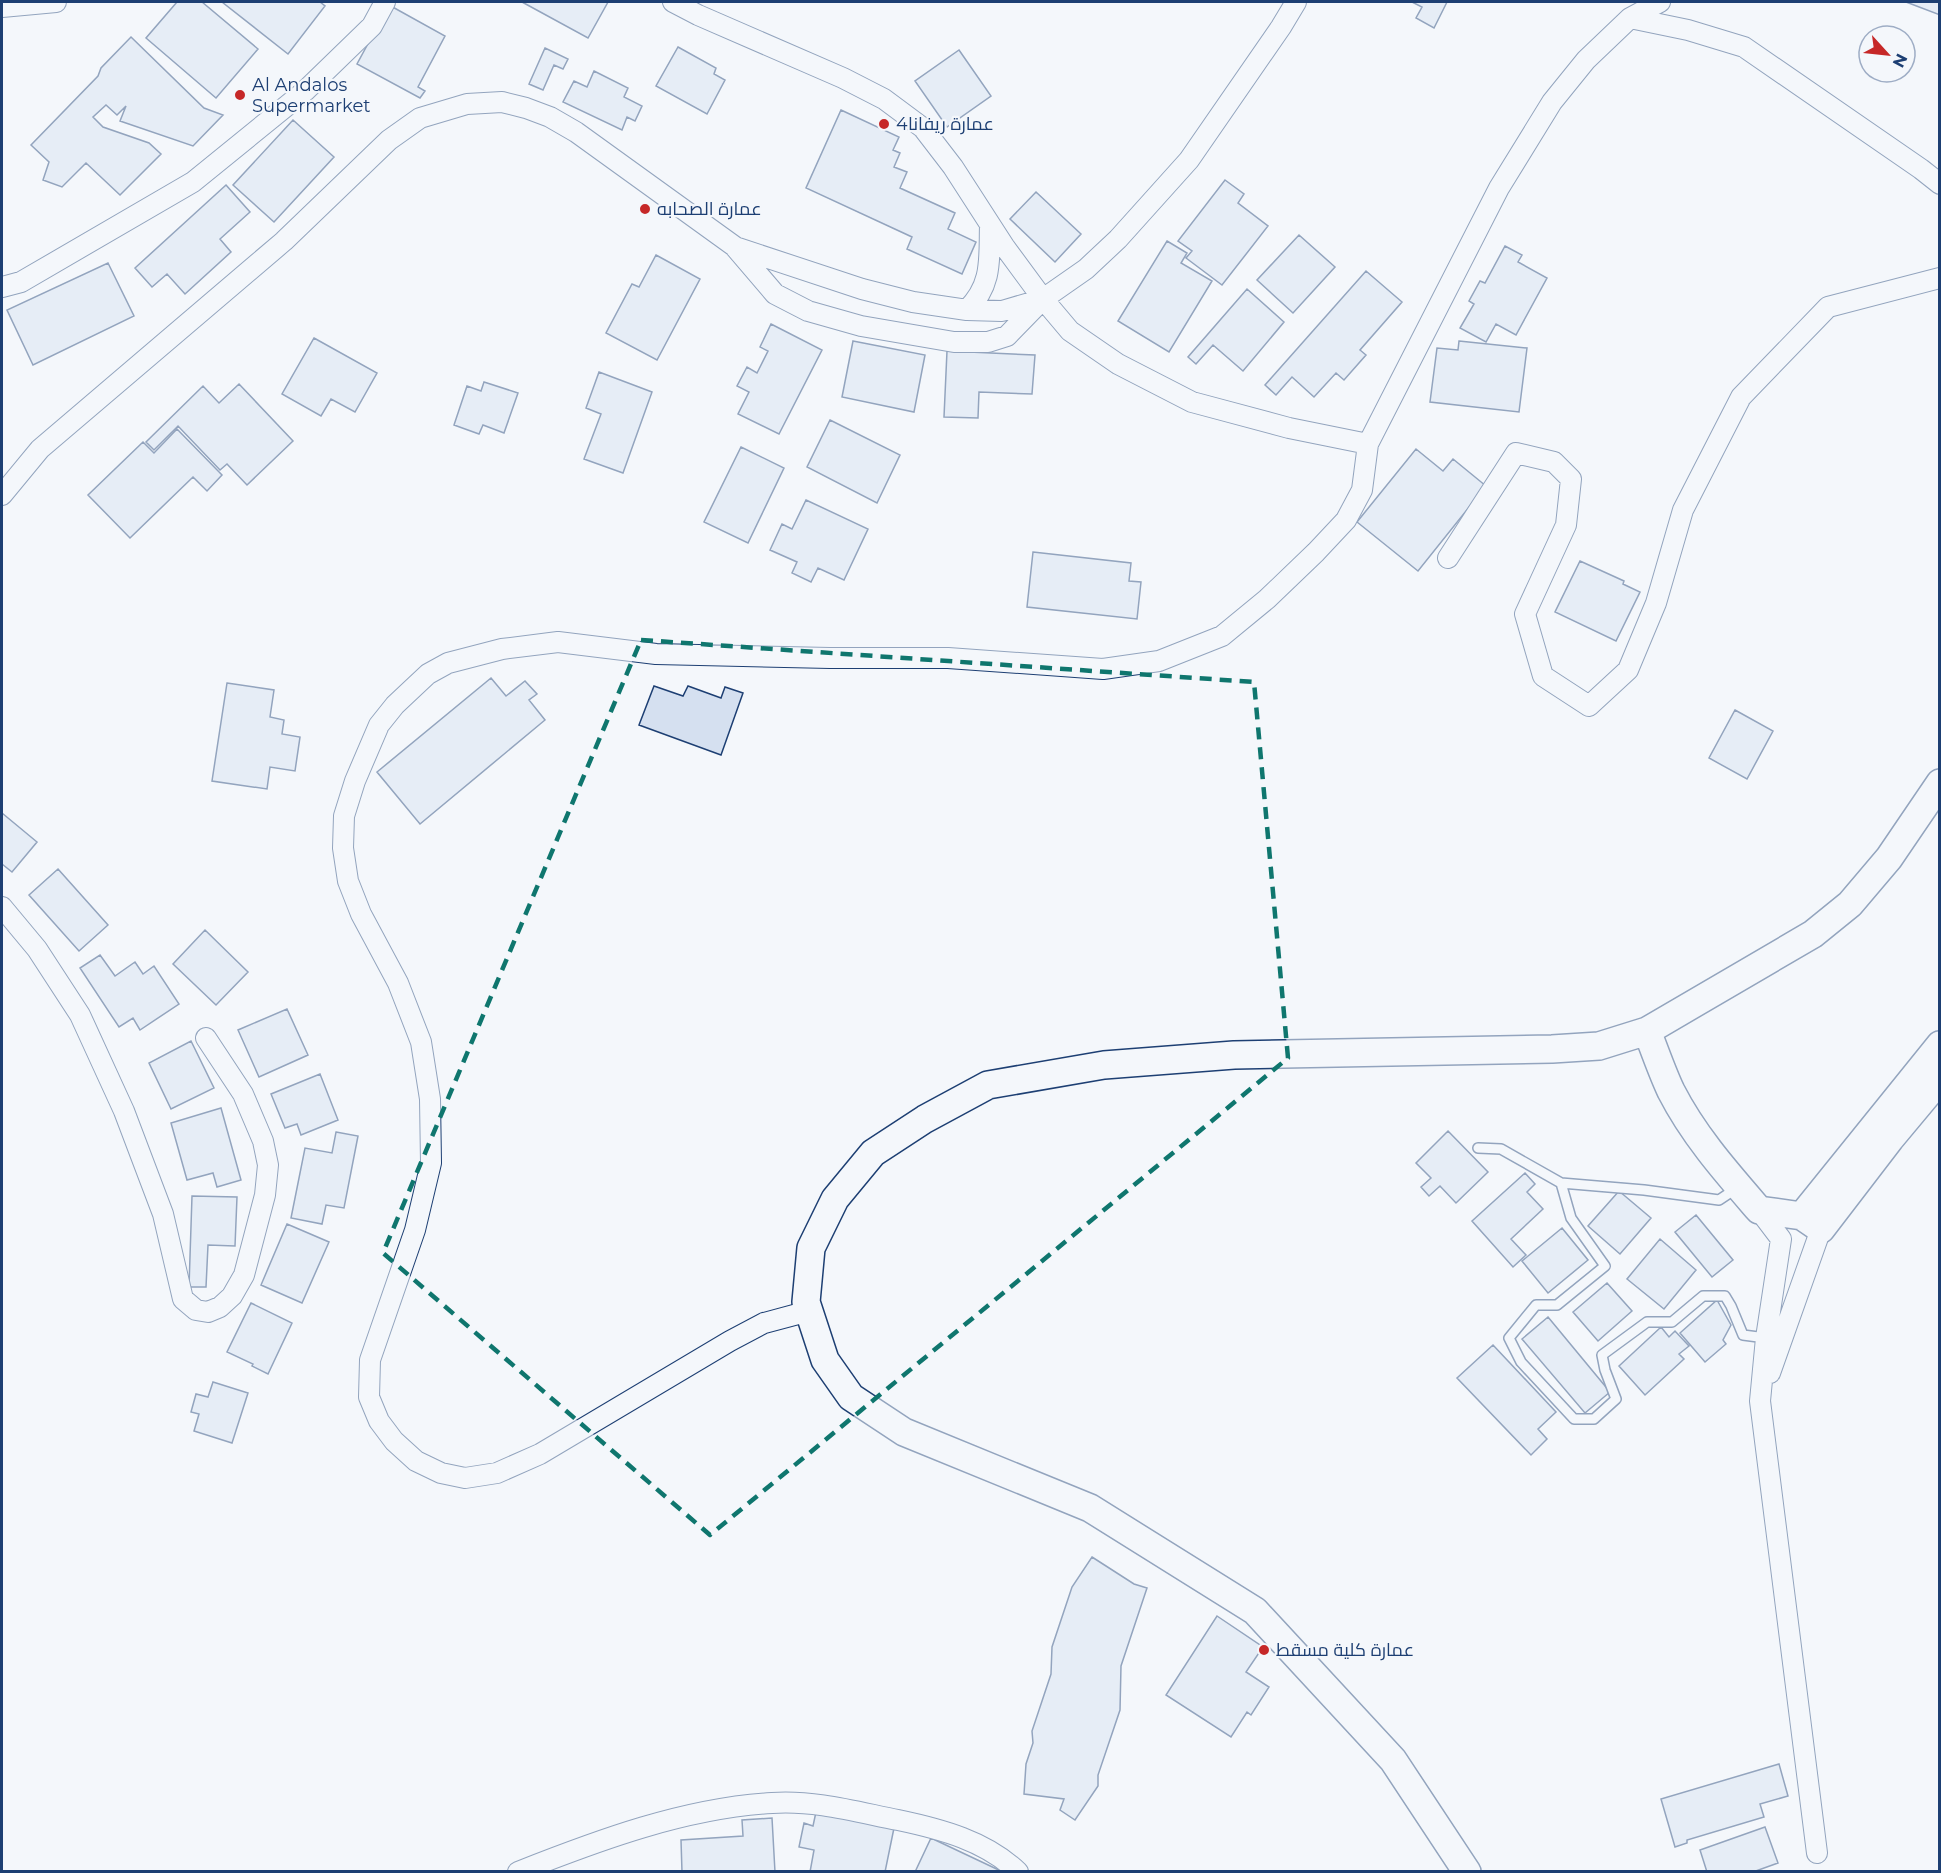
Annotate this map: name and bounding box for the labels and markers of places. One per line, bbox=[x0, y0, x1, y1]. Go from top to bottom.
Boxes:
place label: Al Andalos Supermarket bbox=[252, 74, 371, 117]
marker: Al Andalos Supermarket bbox=[233, 88, 247, 102]
place label: عمارة ريفانا4 bbox=[896, 113, 994, 135]
marker: عمارة ريفانا4 bbox=[877, 117, 891, 131]
place label: عمارة الصحابه bbox=[657, 198, 762, 220]
marker: عمارة الصحابه bbox=[638, 202, 652, 216]
place label: عمارة كلية مسقط bbox=[1276, 1639, 1414, 1661]
marker: عمارة كلية مسقط bbox=[1257, 1643, 1271, 1657]

